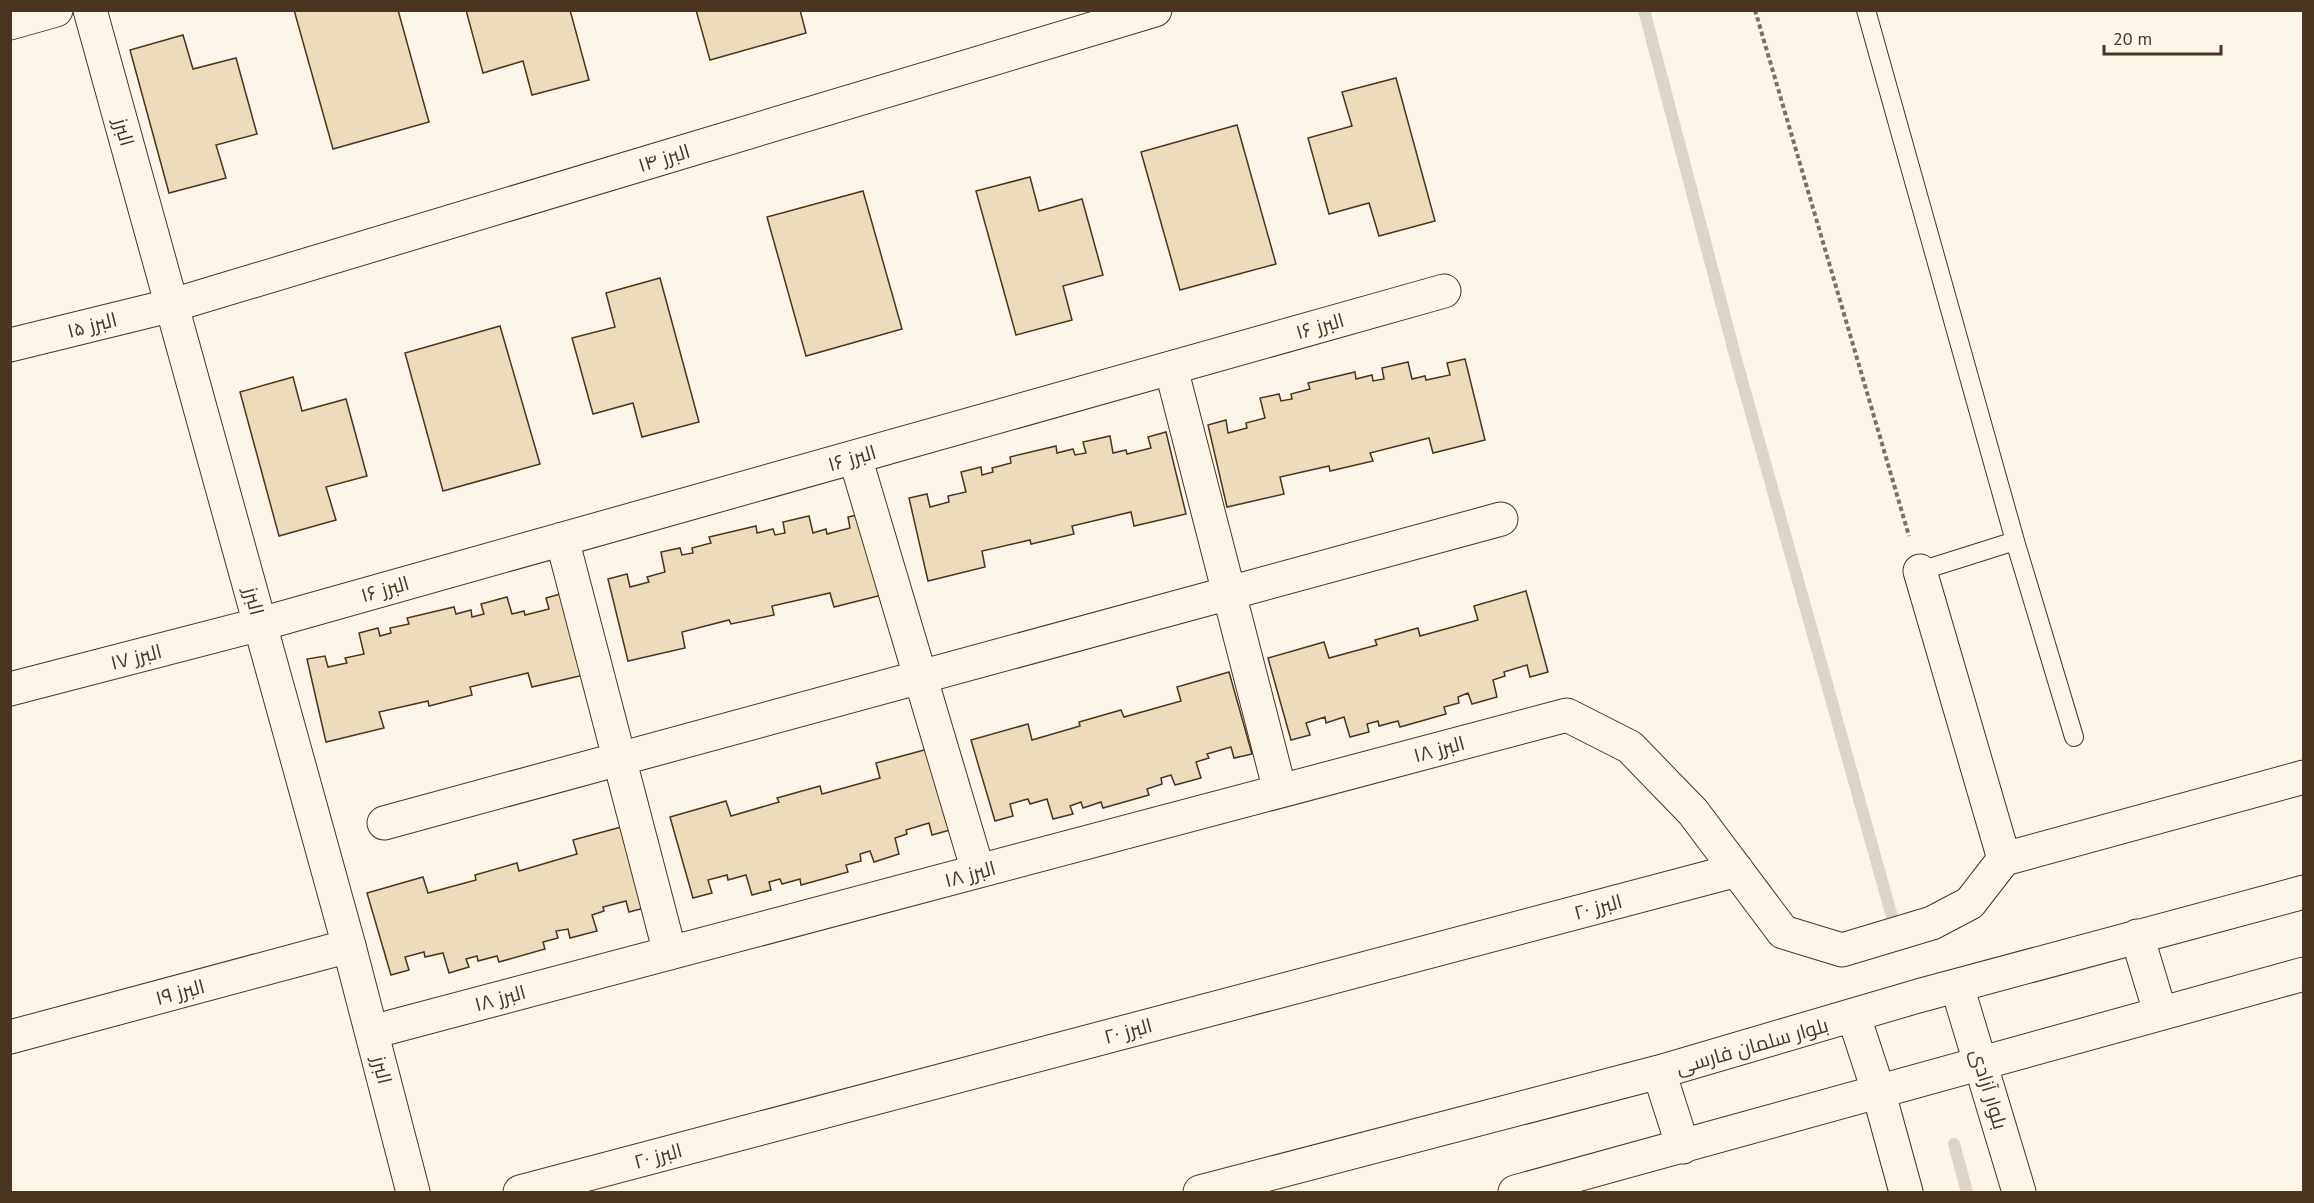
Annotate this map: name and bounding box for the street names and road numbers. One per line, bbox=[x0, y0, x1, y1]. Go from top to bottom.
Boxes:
street label: البرز bbox=[107, 114, 140, 149]
street label: البرز ۱۴ bbox=[635, 138, 693, 178]
street label: البرز ۱۵ bbox=[64, 306, 120, 344]
street label: البرز ۱۶ bbox=[1293, 307, 1347, 345]
street label: البرز ۱۶ bbox=[825, 439, 879, 477]
street label: البرز ۱۶ bbox=[358, 570, 412, 608]
street label: البرز bbox=[238, 583, 270, 618]
street label: البرز ۱۷ bbox=[108, 638, 164, 676]
street label: البرز ۱۸ bbox=[1410, 730, 1468, 768]
street label: البرز ۱۸ bbox=[941, 855, 999, 893]
street label: البرز ۲۰ bbox=[1571, 888, 1625, 926]
street label: البرز ۱۹ bbox=[153, 973, 207, 1011]
street label: البرز ۱۸ bbox=[471, 979, 529, 1017]
street label: البرز ۲۰ bbox=[1101, 1012, 1155, 1050]
street label: بلوار سلمان فارسی bbox=[1673, 1012, 1831, 1080]
street label: بلوار آزادی bbox=[1964, 1046, 2014, 1132]
street label: البرز bbox=[366, 1052, 398, 1087]
street label: البرز ۲۰ bbox=[631, 1137, 685, 1175]

